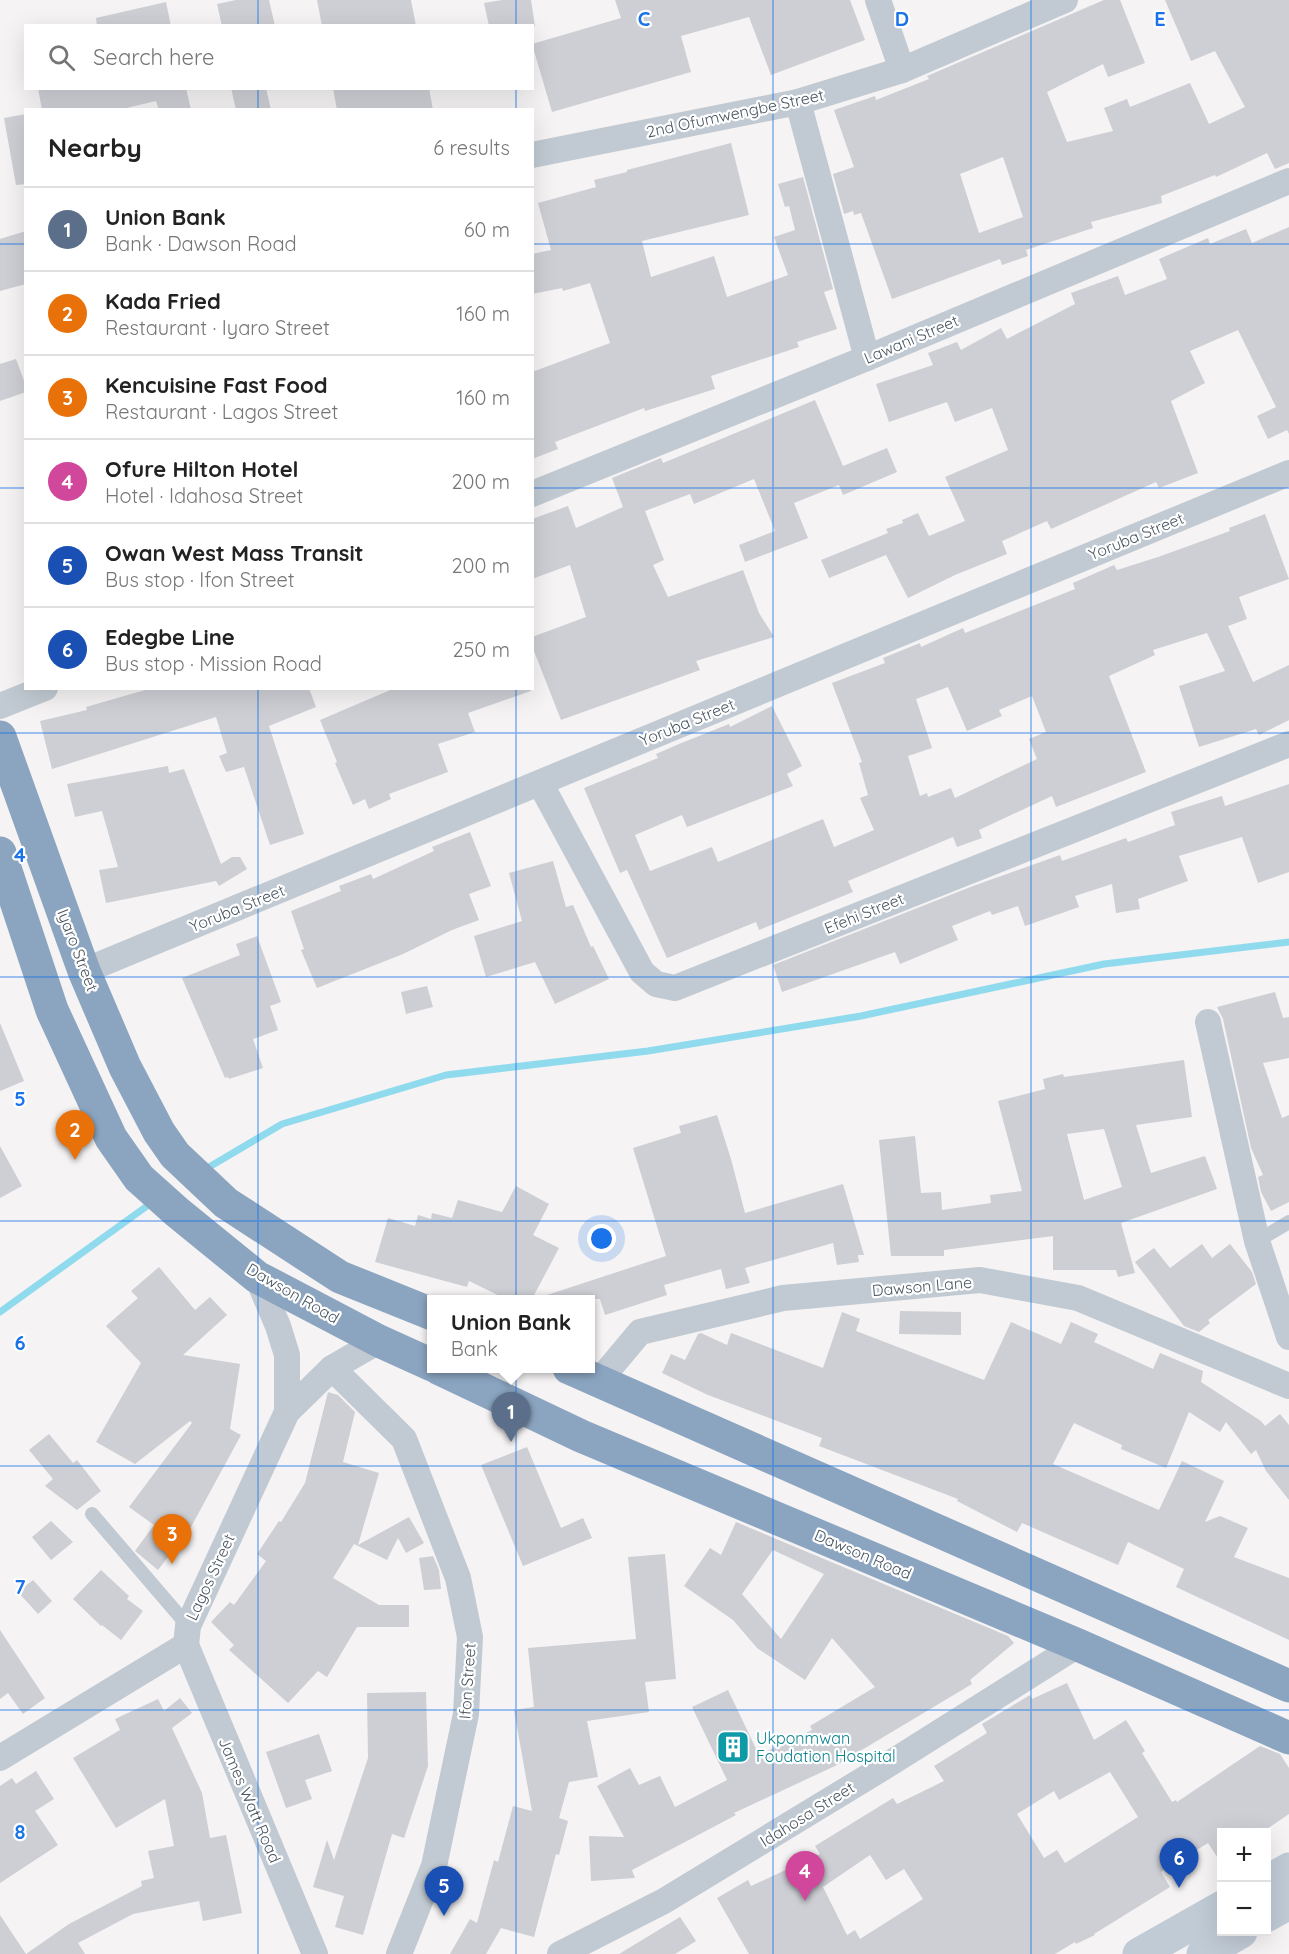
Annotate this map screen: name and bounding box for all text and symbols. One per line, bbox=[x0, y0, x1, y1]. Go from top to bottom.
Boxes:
text: C bbox=[638, 6, 651, 31]
text: D bbox=[895, 6, 909, 31]
text: E bbox=[1154, 6, 1166, 31]
search box bbox=[24, 24, 534, 90]
icon: search bbox=[45, 41, 78, 74]
text: Search here bbox=[93, 43, 214, 71]
street label: 2nd Ofumwengbe Street bbox=[644, 84, 826, 142]
text: Nearby bbox=[48, 131, 142, 164]
text: 6 results bbox=[433, 135, 510, 160]
text: Union Bank bbox=[105, 203, 226, 231]
text: 1 bbox=[64, 217, 71, 242]
text: 60 m bbox=[464, 217, 510, 242]
text: Bank · Dawson Road bbox=[105, 231, 297, 256]
text: Kada Fried bbox=[105, 287, 221, 315]
text: 2 bbox=[62, 301, 73, 326]
text: 160 m bbox=[456, 301, 510, 326]
street label: Lawani Street bbox=[861, 310, 961, 368]
text: Restaurant · Iyaro Street bbox=[105, 315, 330, 340]
text: Kencuisine Fast Food bbox=[105, 371, 327, 399]
text: 3 bbox=[62, 385, 73, 410]
text: 160 m bbox=[456, 385, 510, 410]
text: Restaurant · Lagos Street bbox=[105, 399, 338, 424]
text: Ofure Hilton Hotel bbox=[105, 455, 299, 483]
text: 4 bbox=[62, 469, 73, 494]
text: 200 m bbox=[451, 469, 510, 494]
text: Hotel · Idahosa Street bbox=[105, 483, 303, 508]
street label: Yoruba Street bbox=[1086, 508, 1186, 564]
text: Owan West Mass Transit bbox=[105, 539, 364, 567]
text: 5 bbox=[62, 553, 73, 578]
text: 200 m bbox=[451, 553, 510, 578]
text: Bus stop · Ifon Street bbox=[105, 567, 295, 592]
text: Edegbe Line bbox=[105, 623, 235, 651]
text: 6 bbox=[62, 637, 73, 662]
text: 250 m bbox=[452, 637, 510, 662]
text: Bus stop · Mission Road bbox=[105, 651, 322, 676]
street label: Yoruba Street bbox=[637, 694, 737, 750]
text: 4 bbox=[14, 842, 26, 867]
street label: Yoruba Street bbox=[187, 880, 287, 936]
street label: Efehi Street bbox=[821, 888, 907, 938]
street label: Iyaro Street bbox=[53, 906, 103, 994]
text: 5 bbox=[14, 1086, 26, 1111]
pin: 2 bbox=[56, 1110, 94, 1160]
your location bbox=[587, 1224, 616, 1253]
street label: Dawson Road bbox=[243, 1258, 343, 1328]
street label: Dawson Lane bbox=[871, 1272, 973, 1300]
popup bbox=[427, 1295, 595, 1373]
text: Union Bank bbox=[451, 1308, 571, 1336]
text: 6 bbox=[14, 1330, 26, 1355]
text: Bank bbox=[451, 1336, 498, 1361]
pin: 1 bbox=[492, 1392, 530, 1442]
pin: 3 bbox=[152, 1514, 192, 1564]
street label: Dawson Road bbox=[811, 1525, 915, 1583]
street label: Lagos Street bbox=[181, 1531, 239, 1623]
text: 7 bbox=[15, 1574, 26, 1599]
street label: Ifon Street bbox=[454, 1642, 480, 1720]
place label: Ukponmwan Foudation Hospital bbox=[756, 1728, 896, 1766]
building icon: Ukponmwan Foudation Hospital bbox=[715, 1729, 751, 1765]
street label: James Watt Road bbox=[215, 1734, 285, 1866]
street label: Idahosa Street bbox=[756, 1777, 858, 1851]
text: 8 bbox=[15, 1819, 26, 1844]
map controls bbox=[1217, 1828, 1271, 1936]
button: + bbox=[1217, 1828, 1271, 1882]
pin: 6 bbox=[1160, 1838, 1198, 1888]
pin: 4 bbox=[786, 1852, 824, 1901]
pin: 5 bbox=[424, 1866, 464, 1916]
button: − bbox=[1217, 1882, 1271, 1936]

